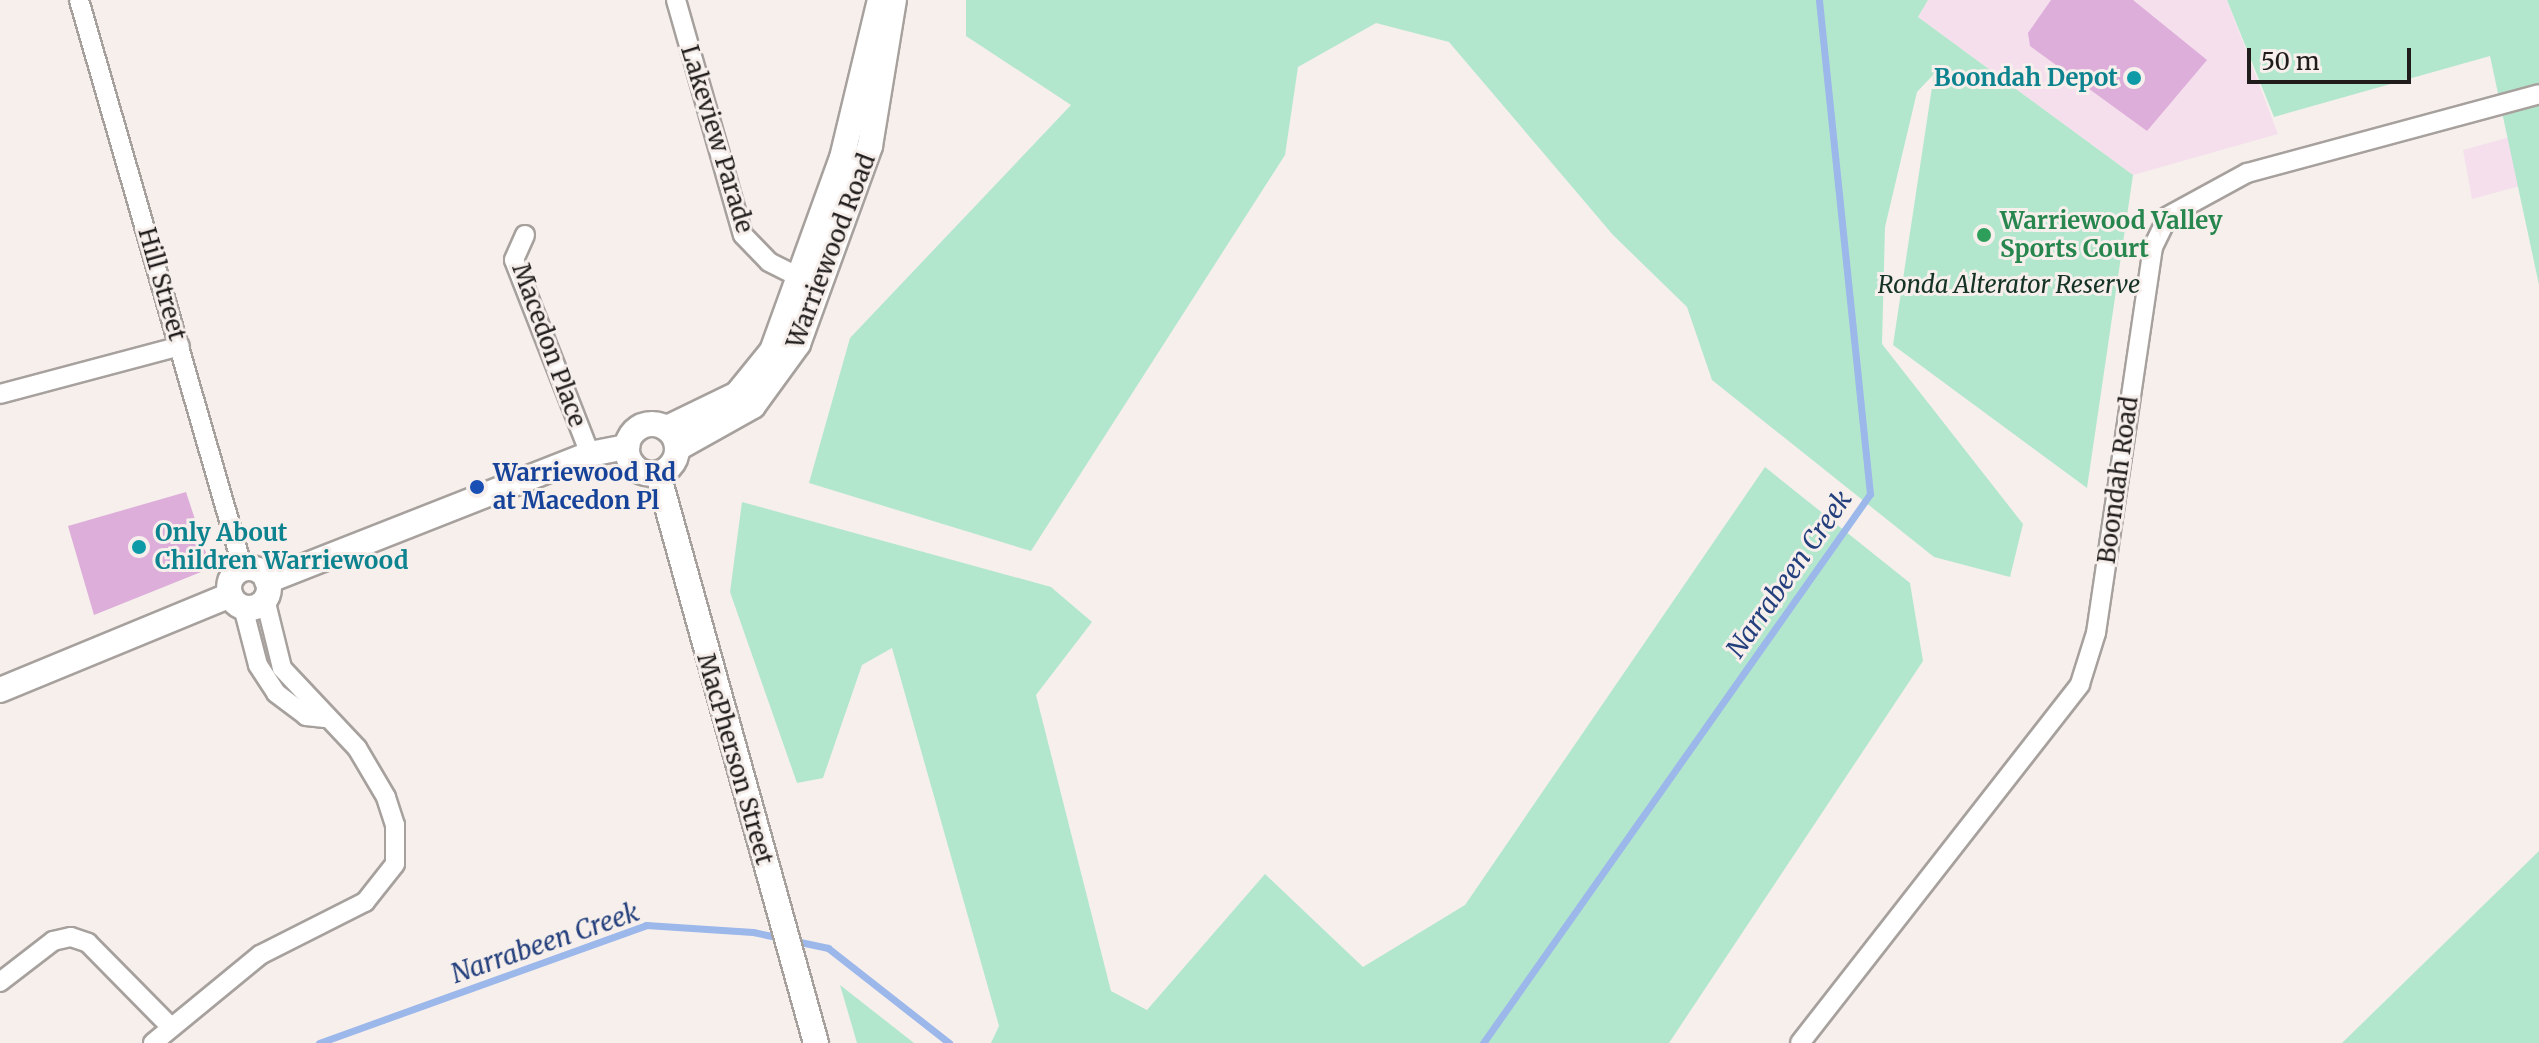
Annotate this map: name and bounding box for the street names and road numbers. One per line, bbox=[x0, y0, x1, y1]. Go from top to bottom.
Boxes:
street label: Lakeview Parade bbox=[675, 42, 759, 236]
street label: Warriewood Road bbox=[781, 150, 881, 352]
street label: Hill Street bbox=[132, 224, 192, 344]
street label: Macedon Place bbox=[506, 259, 592, 431]
street label: Boondah Road bbox=[2092, 395, 2144, 565]
street label: MacPherson Street bbox=[691, 650, 779, 868]

